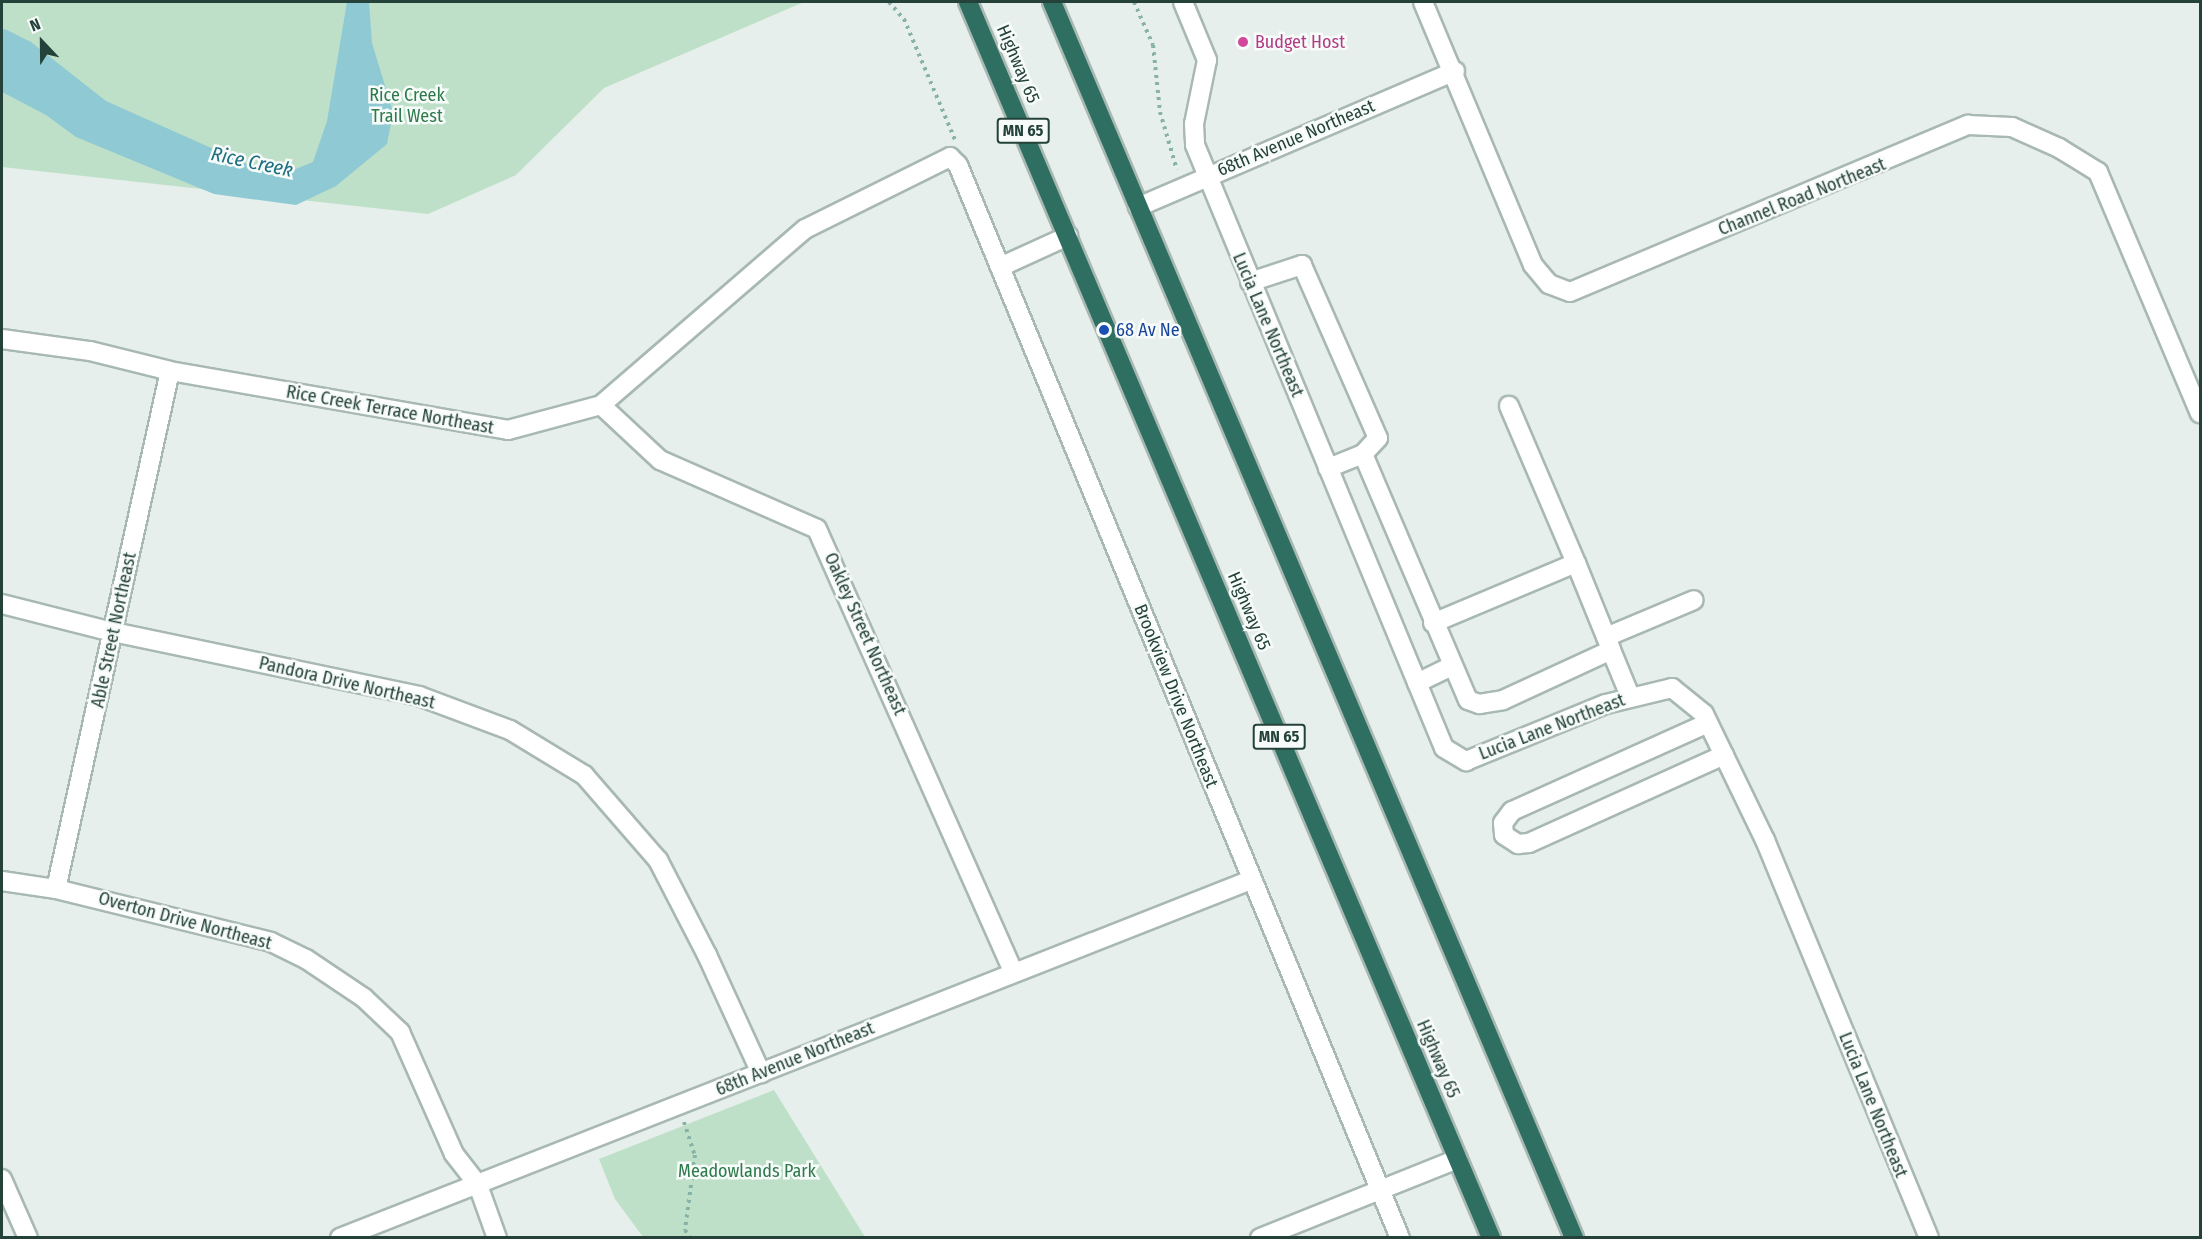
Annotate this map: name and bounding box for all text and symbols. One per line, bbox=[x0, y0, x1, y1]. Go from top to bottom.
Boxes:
north arrow bbox=[12, 12, 72, 72]
text: N bbox=[27, 14, 43, 35]
street label: Highway 65 bbox=[992, 22, 1044, 106]
place label: Budget Host bbox=[1255, 31, 1345, 53]
marker: Budget Host bbox=[1236, 35, 1250, 49]
park label: Rice Creek Trail West bbox=[369, 85, 445, 128]
street label: 68th Avenue Northeast bbox=[1214, 95, 1378, 181]
road number: MN 65 bbox=[996, 118, 1050, 144]
water label: Rice Creek bbox=[209, 142, 295, 182]
street label: Channel Road Northeast bbox=[1715, 154, 1889, 240]
street label: Lucia Lane Northeast bbox=[1228, 250, 1308, 400]
place label: 68 Av Ne bbox=[1116, 319, 1180, 341]
marker: 68 Av Ne bbox=[1097, 323, 1111, 337]
street label: Rice Creek Terrace Northeast bbox=[284, 381, 496, 439]
street label: Oakley Street Northeast bbox=[819, 549, 911, 719]
street label: Able Street Northeast bbox=[87, 550, 141, 710]
street label: Highway 65 bbox=[1223, 569, 1275, 653]
street label: Brookview Drive Northeast bbox=[1129, 601, 1223, 791]
street label: Pandora Drive Northeast bbox=[257, 652, 437, 714]
street label: Lucia Lane Northeast bbox=[1476, 689, 1628, 765]
road number: MN 65 bbox=[1252, 724, 1306, 750]
street label: Overton Drive Northeast bbox=[96, 887, 274, 955]
street label: 68th Avenue Northeast bbox=[713, 1017, 877, 1101]
street label: Highway 65 bbox=[1412, 1017, 1464, 1101]
street label: Lucia Lane Northeast bbox=[1834, 1029, 1912, 1181]
park label: Meadowlands Park bbox=[678, 1160, 816, 1182]

